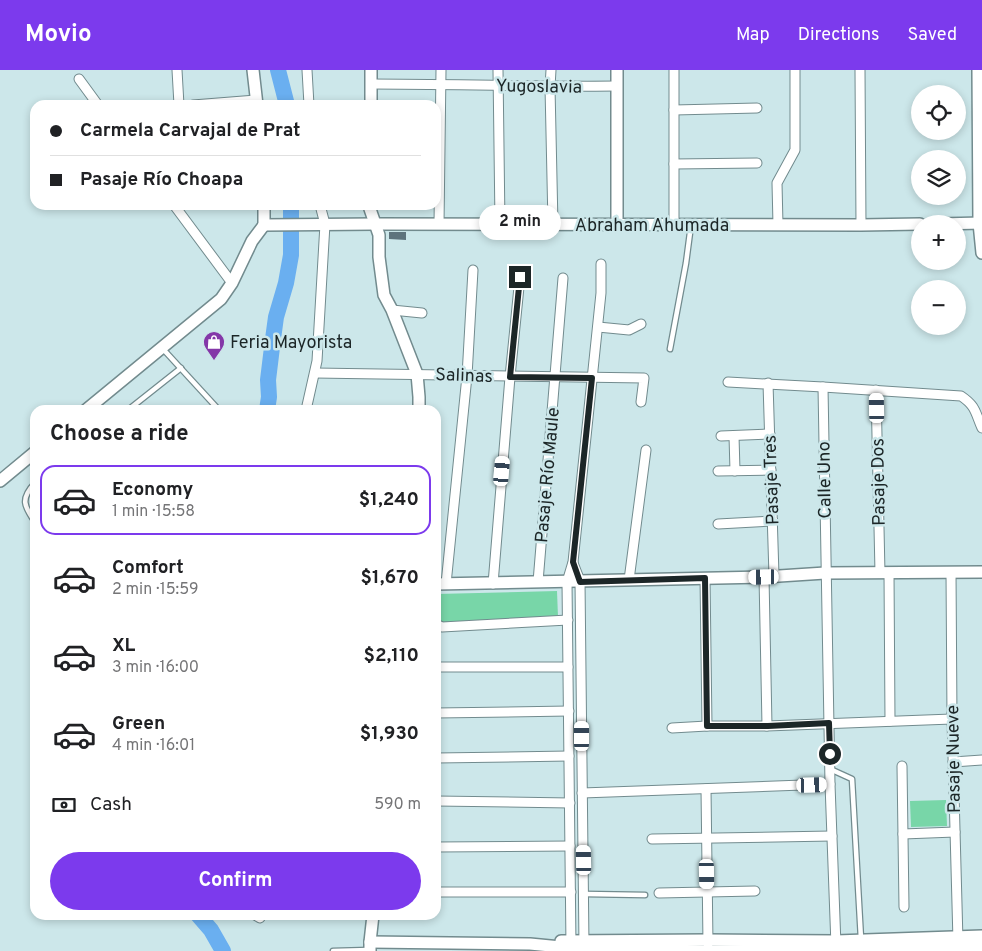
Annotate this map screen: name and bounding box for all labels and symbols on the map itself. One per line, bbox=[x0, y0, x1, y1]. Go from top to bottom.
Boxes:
street label: Yugoslavia bbox=[496, 75, 582, 100]
callout: 2 min bbox=[479, 204, 561, 240]
street label: Abraham Ahumada bbox=[575, 215, 729, 238]
route end bbox=[509, 266, 531, 288]
shop icon: Feria Mayorista bbox=[202, 330, 226, 361]
place label: Feria Mayorista bbox=[230, 332, 352, 355]
street label: Salinas bbox=[435, 364, 493, 389]
car bbox=[869, 393, 884, 423]
street label: Pasaje Río Maule bbox=[531, 406, 566, 544]
street label: Pasaje Tres bbox=[759, 435, 786, 525]
street label: Pasaje Dos bbox=[867, 438, 892, 526]
street label: Calle Uno bbox=[813, 441, 838, 519]
car bbox=[493, 455, 510, 487]
car bbox=[748, 569, 779, 585]
street label: Pasaje Nueve bbox=[942, 705, 967, 813]
car bbox=[574, 721, 589, 751]
route start bbox=[819, 743, 841, 765]
car bbox=[796, 777, 827, 793]
car bbox=[576, 845, 591, 875]
car bbox=[699, 859, 714, 889]

